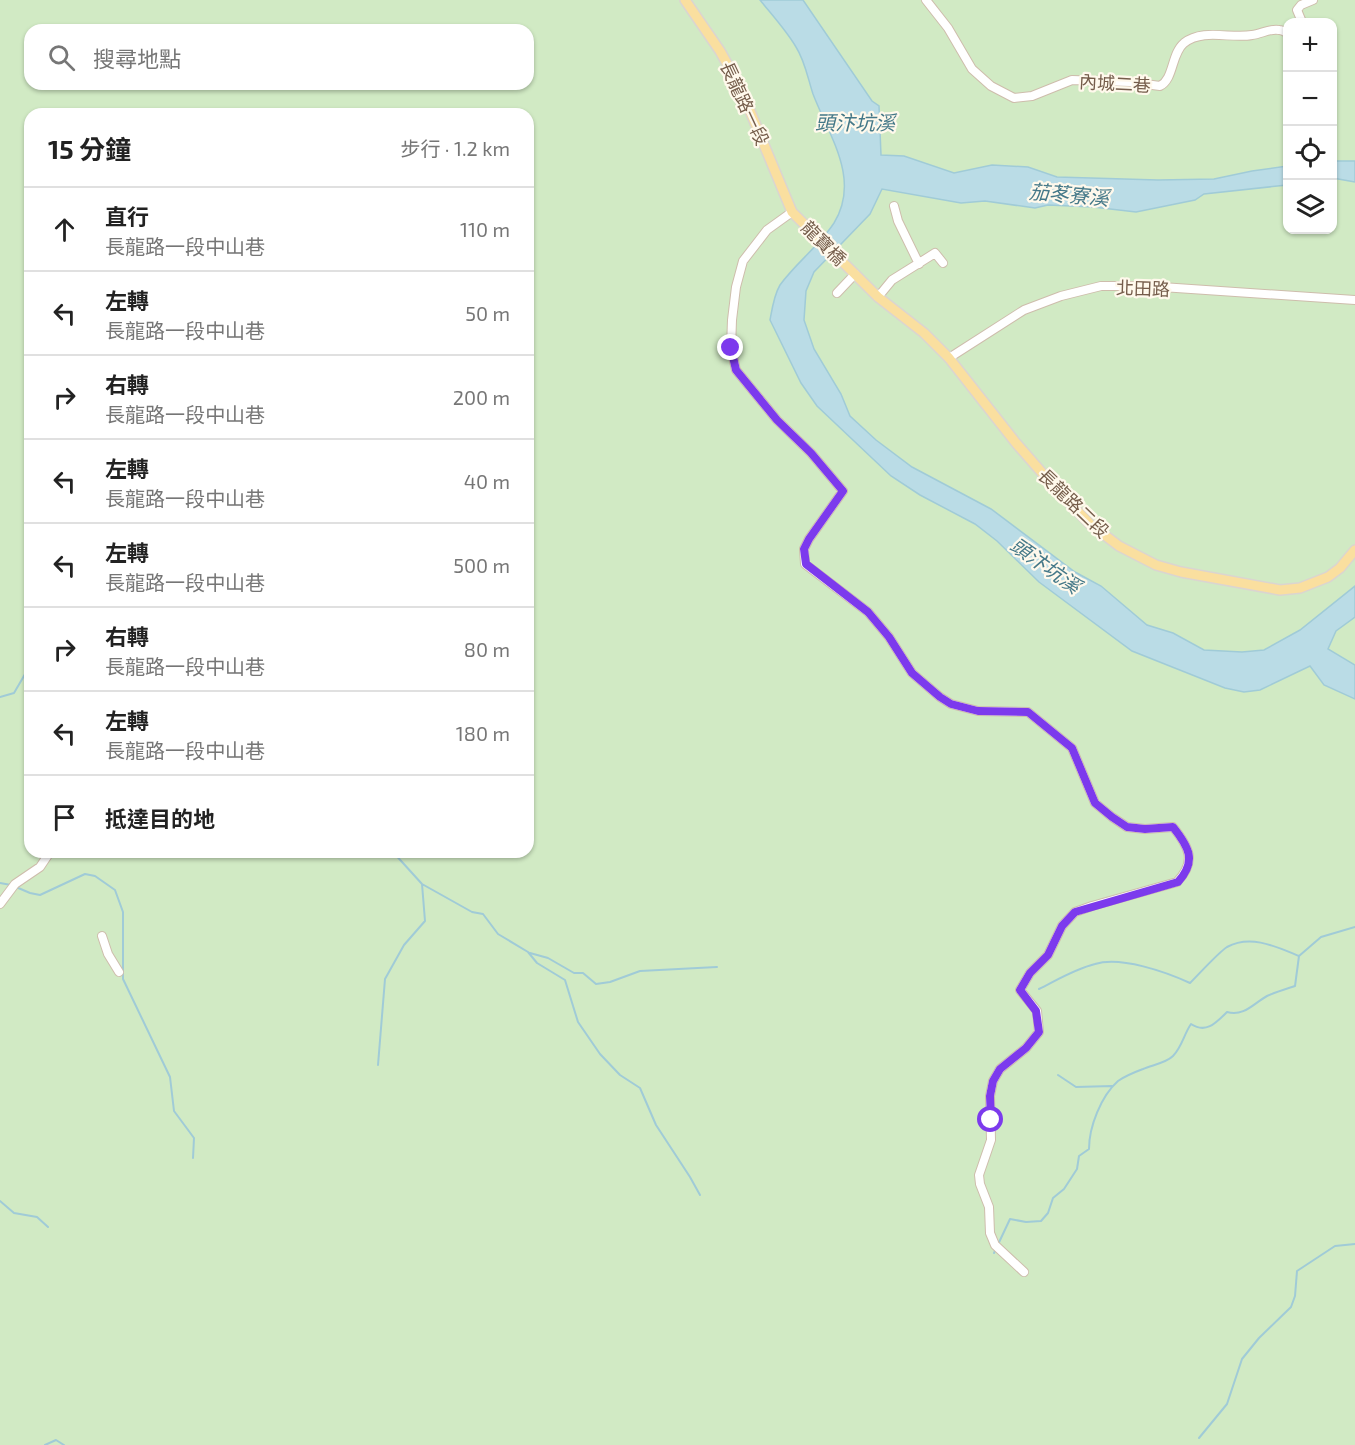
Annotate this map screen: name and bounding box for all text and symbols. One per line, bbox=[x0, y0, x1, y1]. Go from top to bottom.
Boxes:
map controls bbox=[1283, 18, 1337, 234]
button: + bbox=[1283, 18, 1337, 72]
search box bbox=[24, 24, 534, 90]
icon: search bbox=[45, 41, 78, 74]
text: 搜尋地點 bbox=[93, 45, 181, 71]
street label: 長龍路一段 bbox=[716, 58, 774, 148]
street label: 內城二巷 bbox=[1078, 70, 1152, 96]
button: − bbox=[1283, 72, 1337, 126]
water label: 頭汴坑溪 bbox=[815, 110, 898, 134]
button: locate bbox=[1283, 126, 1337, 180]
text: 15 分鐘 bbox=[48, 133, 131, 164]
text: 步行 · 1.2 km bbox=[400, 136, 510, 160]
water label: 茄苳寮溪 bbox=[1028, 179, 1113, 210]
button: layers bbox=[1283, 180, 1337, 234]
text: 直行 bbox=[105, 203, 149, 229]
icon: ahead bbox=[48, 213, 81, 246]
street label: 龍寶橋 bbox=[797, 216, 851, 270]
text: 110 m bbox=[460, 217, 510, 241]
text: 長龍路一段中山巷 bbox=[105, 234, 265, 258]
street label: 北田路 bbox=[1116, 276, 1170, 300]
text: 左轉 bbox=[105, 287, 149, 313]
icon: left bbox=[48, 297, 81, 330]
text: 50 m bbox=[465, 301, 510, 325]
text: 長龍路一段中山巷 bbox=[105, 318, 265, 342]
route end bbox=[717, 334, 743, 360]
text: 右轉 bbox=[105, 371, 149, 397]
icon: right bbox=[48, 381, 81, 414]
text: 200 m bbox=[453, 385, 510, 409]
text: 長龍路一段中山巷 bbox=[105, 402, 265, 426]
text: 左轉 bbox=[105, 455, 149, 481]
street label: 長龍路二段 bbox=[1034, 464, 1114, 542]
icon: left bbox=[48, 465, 81, 498]
text: 40 m bbox=[464, 469, 510, 493]
text: 長龍路一段中山巷 bbox=[105, 486, 265, 510]
water label: 頭汴坑溪 bbox=[1006, 532, 1088, 599]
text: 左轉 bbox=[105, 539, 149, 565]
icon: left bbox=[48, 549, 81, 582]
text: 500 m bbox=[453, 553, 510, 577]
text: 長龍路一段中山巷 bbox=[105, 570, 265, 594]
text: 右轉 bbox=[105, 623, 149, 649]
icon: right bbox=[48, 633, 81, 666]
text: 80 m bbox=[464, 637, 510, 661]
text: 長龍路一段中山巷 bbox=[105, 654, 265, 678]
text: 左轉 bbox=[105, 707, 149, 733]
icon: left bbox=[48, 717, 81, 750]
text: 180 m bbox=[456, 721, 510, 745]
text: 長龍路一段中山巷 bbox=[105, 738, 265, 762]
icon: arrive bbox=[48, 801, 81, 834]
text: 抵達目的地 bbox=[105, 805, 215, 831]
route start bbox=[977, 1106, 1003, 1132]

